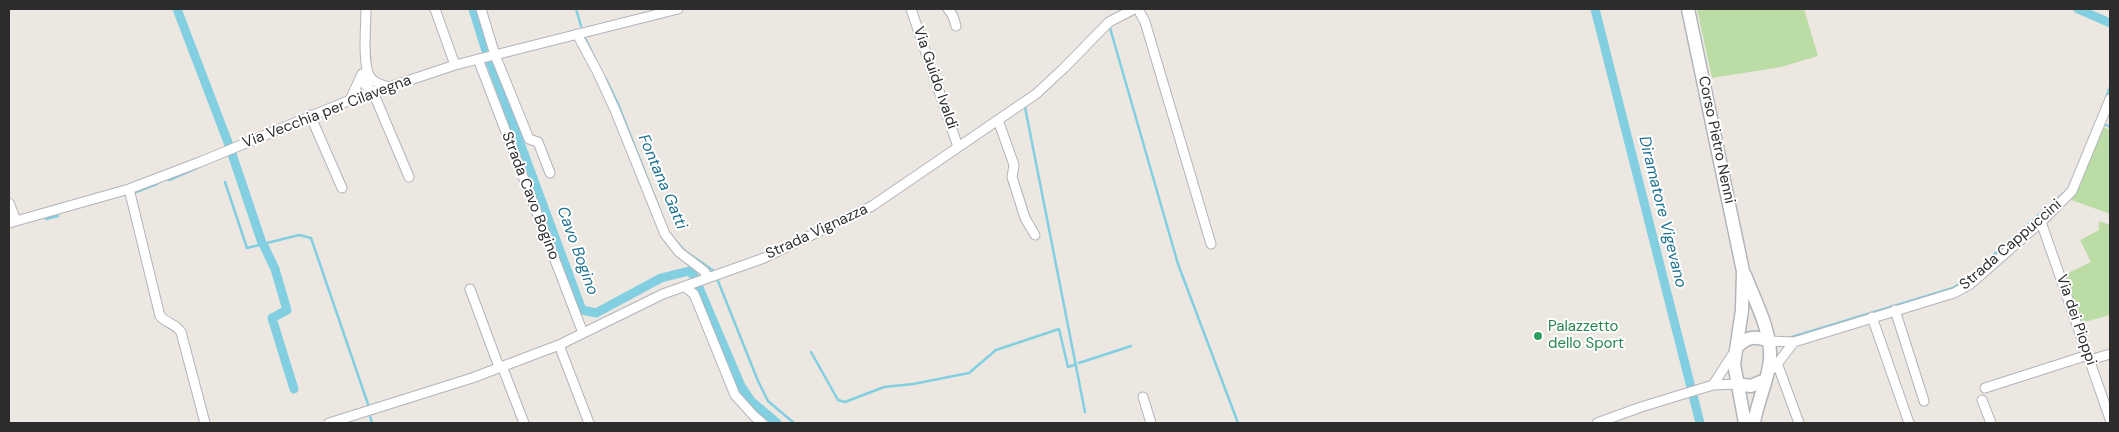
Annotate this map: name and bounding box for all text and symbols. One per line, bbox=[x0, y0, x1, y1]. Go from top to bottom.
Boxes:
street label: Via Guido Ivaldi bbox=[909, 24, 961, 132]
street label: Via Vecchia per Cilavegna bbox=[240, 72, 414, 152]
street label: Corso Pietro Nenni bbox=[1694, 75, 1738, 205]
street label: Strada Cavo Bogino bbox=[497, 129, 563, 263]
water label: Fontana Gatti bbox=[633, 132, 691, 232]
water label: Diramatore Vigevano bbox=[1634, 134, 1690, 290]
street label: Strada Cappuccini bbox=[1956, 196, 2066, 294]
street label: Strada Vignazza bbox=[763, 200, 871, 264]
water label: Cavo Bogino bbox=[552, 204, 602, 298]
street label: Via dei Pioppi bbox=[2052, 272, 2100, 368]
place label: Palazzetto dello Sport bbox=[1548, 318, 1624, 353]
marker: Palazzetto dello Sport bbox=[1532, 330, 1544, 342]

